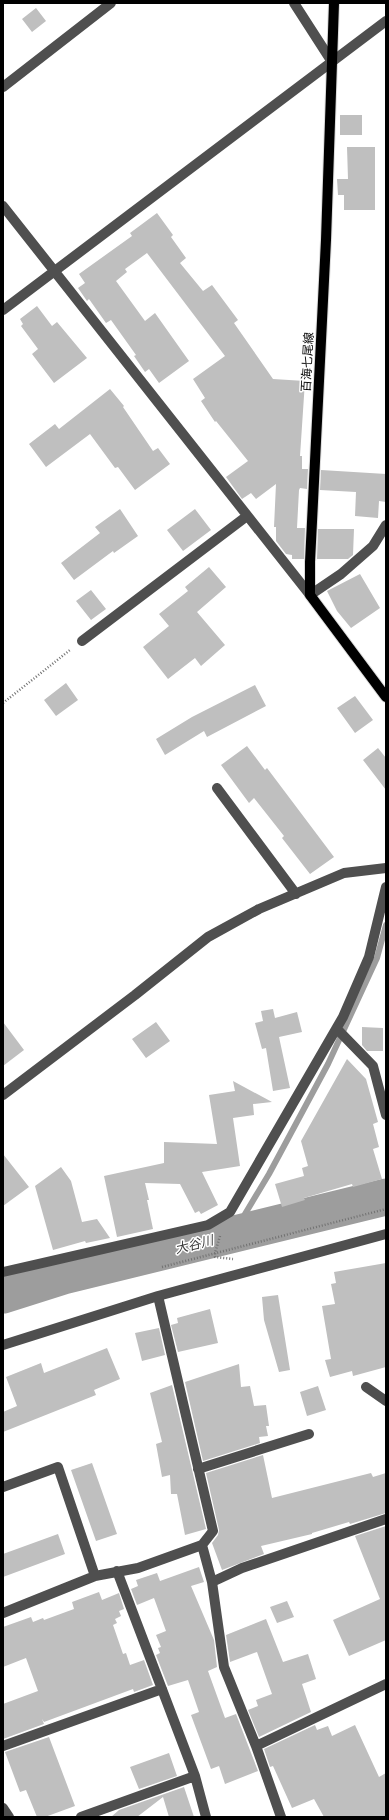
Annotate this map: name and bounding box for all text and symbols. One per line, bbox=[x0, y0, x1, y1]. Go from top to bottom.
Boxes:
street label: 百海七尾線 bbox=[298, 332, 316, 392]
water label: 大谷川 bbox=[173, 1231, 217, 1256]

